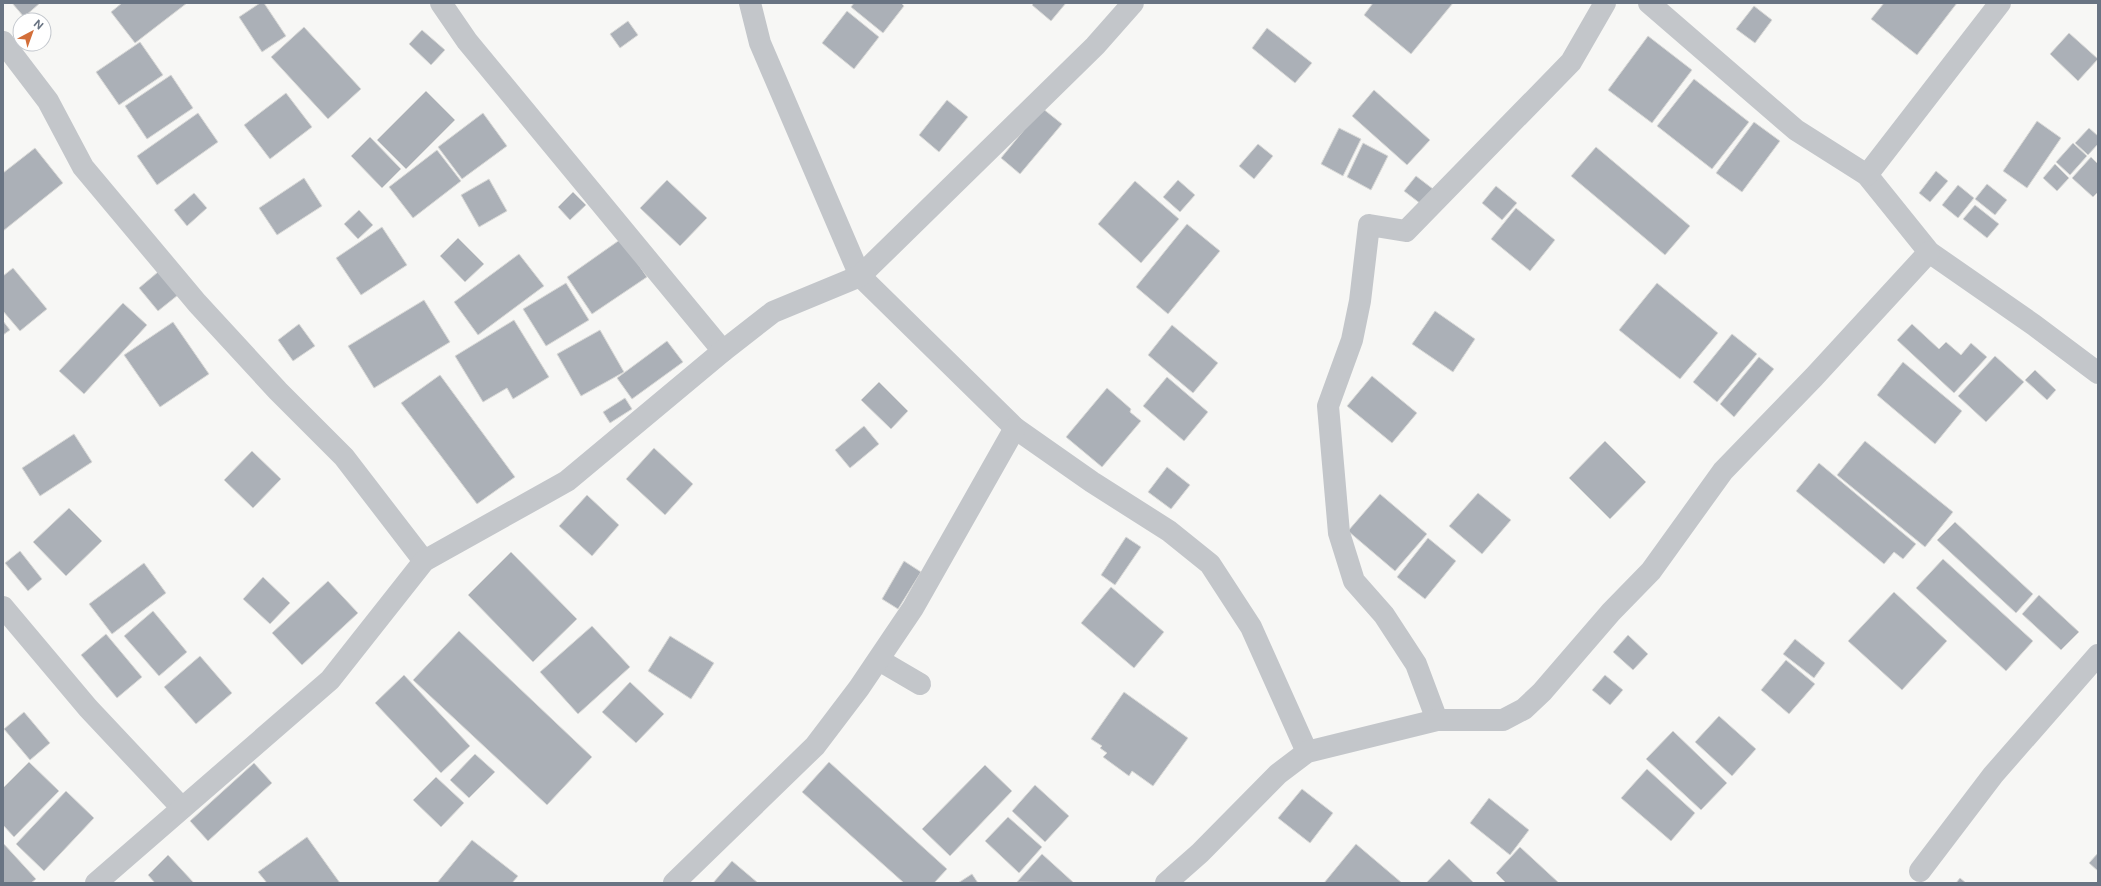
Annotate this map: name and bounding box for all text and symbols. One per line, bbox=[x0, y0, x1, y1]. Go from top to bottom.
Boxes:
north arrow bbox=[12, 12, 52, 52]
text: N bbox=[31, 17, 46, 32]

